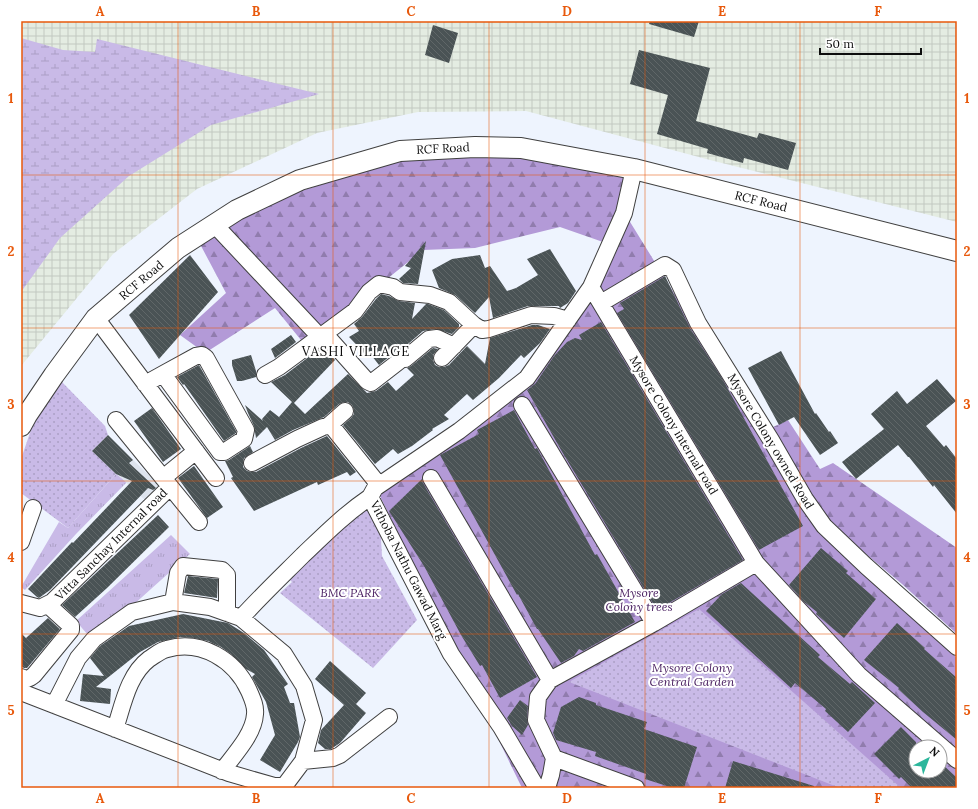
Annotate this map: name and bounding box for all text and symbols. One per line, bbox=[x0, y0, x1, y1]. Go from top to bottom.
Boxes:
text: A bbox=[96, 3, 105, 20]
text: B bbox=[252, 3, 261, 20]
text: C bbox=[407, 3, 416, 20]
text: D bbox=[562, 3, 572, 20]
text: E bbox=[718, 3, 726, 20]
text: F bbox=[874, 3, 882, 20]
scale bar bbox=[820, 30, 921, 56]
text: 50 m bbox=[826, 36, 854, 51]
text: 1 bbox=[8, 90, 14, 107]
text: 1 bbox=[964, 90, 970, 107]
street label: RCF Road bbox=[416, 139, 470, 157]
street label: RCF Road bbox=[733, 187, 789, 215]
text: 2 bbox=[8, 243, 15, 260]
text: 2 bbox=[964, 243, 971, 260]
street label: RCF Road bbox=[116, 257, 166, 303]
district label: VASHI VILLAGE bbox=[301, 343, 410, 360]
street label: Mysore Colony internal road bbox=[627, 353, 721, 497]
street label: Mysore Colony owned Road bbox=[725, 371, 817, 511]
text: 3 bbox=[7, 396, 15, 413]
text: 3 bbox=[963, 396, 971, 413]
street label: Vitta Sanchay Internal road bbox=[51, 485, 170, 604]
street label: Vithoba Nathu Gawad Marg bbox=[367, 497, 451, 642]
text: 4 bbox=[7, 549, 15, 566]
text: 4 bbox=[963, 549, 971, 566]
park label: BMC PARK bbox=[320, 585, 380, 600]
park label: Mysore Colony trees bbox=[605, 585, 673, 614]
park label: Mysore Colony Central Garden bbox=[650, 660, 735, 689]
text: 5 bbox=[7, 702, 15, 719]
text: 5 bbox=[963, 702, 971, 719]
north arrow bbox=[908, 739, 948, 779]
text: N bbox=[927, 744, 943, 760]
text: A bbox=[96, 790, 105, 807]
text: B bbox=[252, 790, 261, 807]
text: C bbox=[407, 790, 416, 807]
text: D bbox=[562, 790, 572, 807]
text: E bbox=[718, 790, 726, 807]
text: F bbox=[874, 790, 882, 807]

